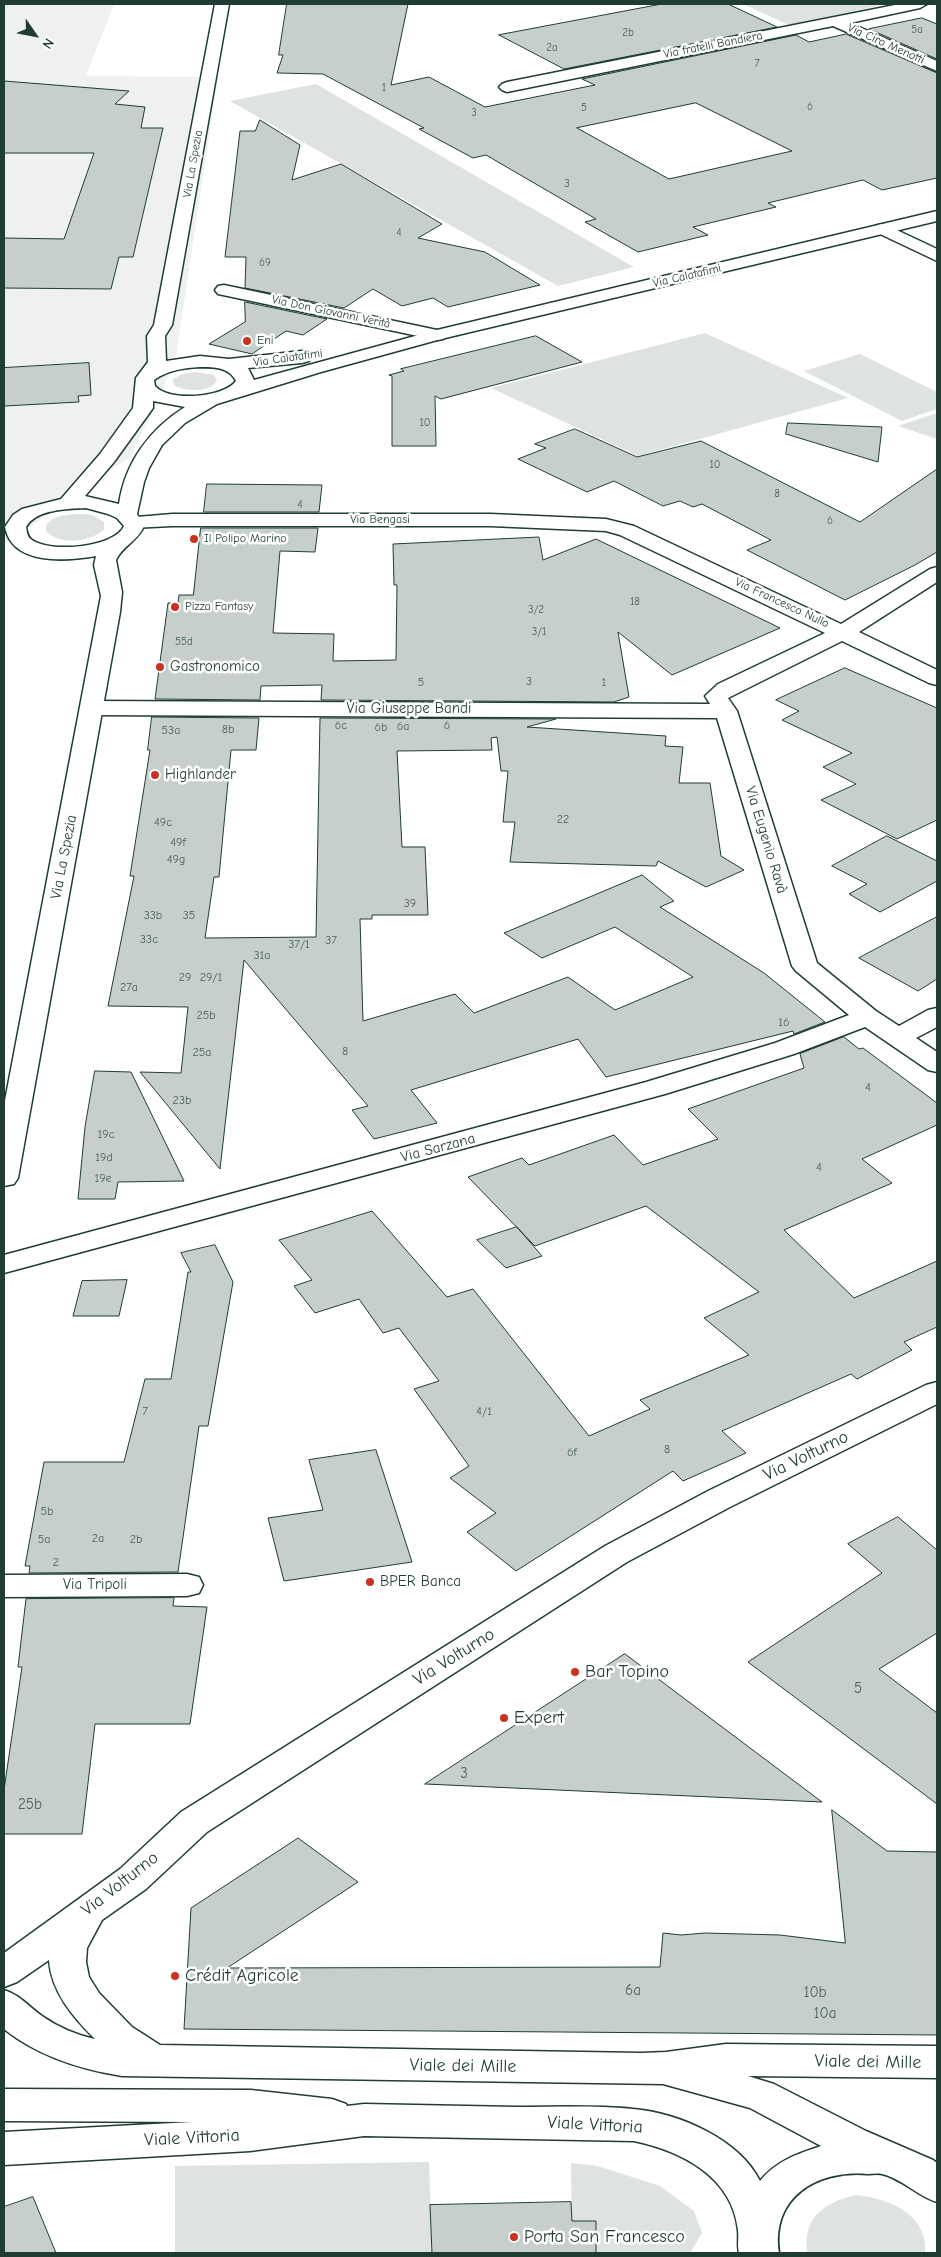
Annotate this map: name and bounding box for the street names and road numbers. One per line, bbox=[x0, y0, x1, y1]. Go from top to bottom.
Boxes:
street label: Via Ciro Menotti bbox=[845, 21, 927, 67]
street label: Via fratelli Bandiera bbox=[662, 28, 764, 62]
street label: Via La Spezia bbox=[180, 129, 206, 199]
street label: Via Calatafimi bbox=[651, 261, 723, 291]
street label: Via Don Giovanni Verità bbox=[270, 292, 392, 332]
street label: Via Calatafimi bbox=[252, 346, 324, 370]
street label: Via Bengasi bbox=[350, 513, 410, 527]
street label: Via Francesco Nullo bbox=[733, 575, 831, 631]
street label: Via Giuseppe Bandi bbox=[347, 700, 471, 718]
street label: Via Eugenio Ravà bbox=[741, 784, 791, 896]
street label: Via La Spezia bbox=[47, 813, 81, 901]
street label: Via Sarzana bbox=[399, 1129, 477, 1167]
street label: Via Volturno bbox=[760, 1426, 852, 1486]
street label: Via Tripoli bbox=[63, 1576, 127, 1594]
street label: Via Volturno bbox=[409, 1623, 499, 1691]
street label: Via Volturno bbox=[77, 1847, 163, 1921]
street label: Viale dei Mille bbox=[814, 2050, 922, 2074]
street label: Viale dei Mille bbox=[409, 2054, 517, 2078]
street label: Viale Vittoria bbox=[547, 2112, 643, 2138]
street label: Viale Vittoria bbox=[144, 2125, 240, 2151]

